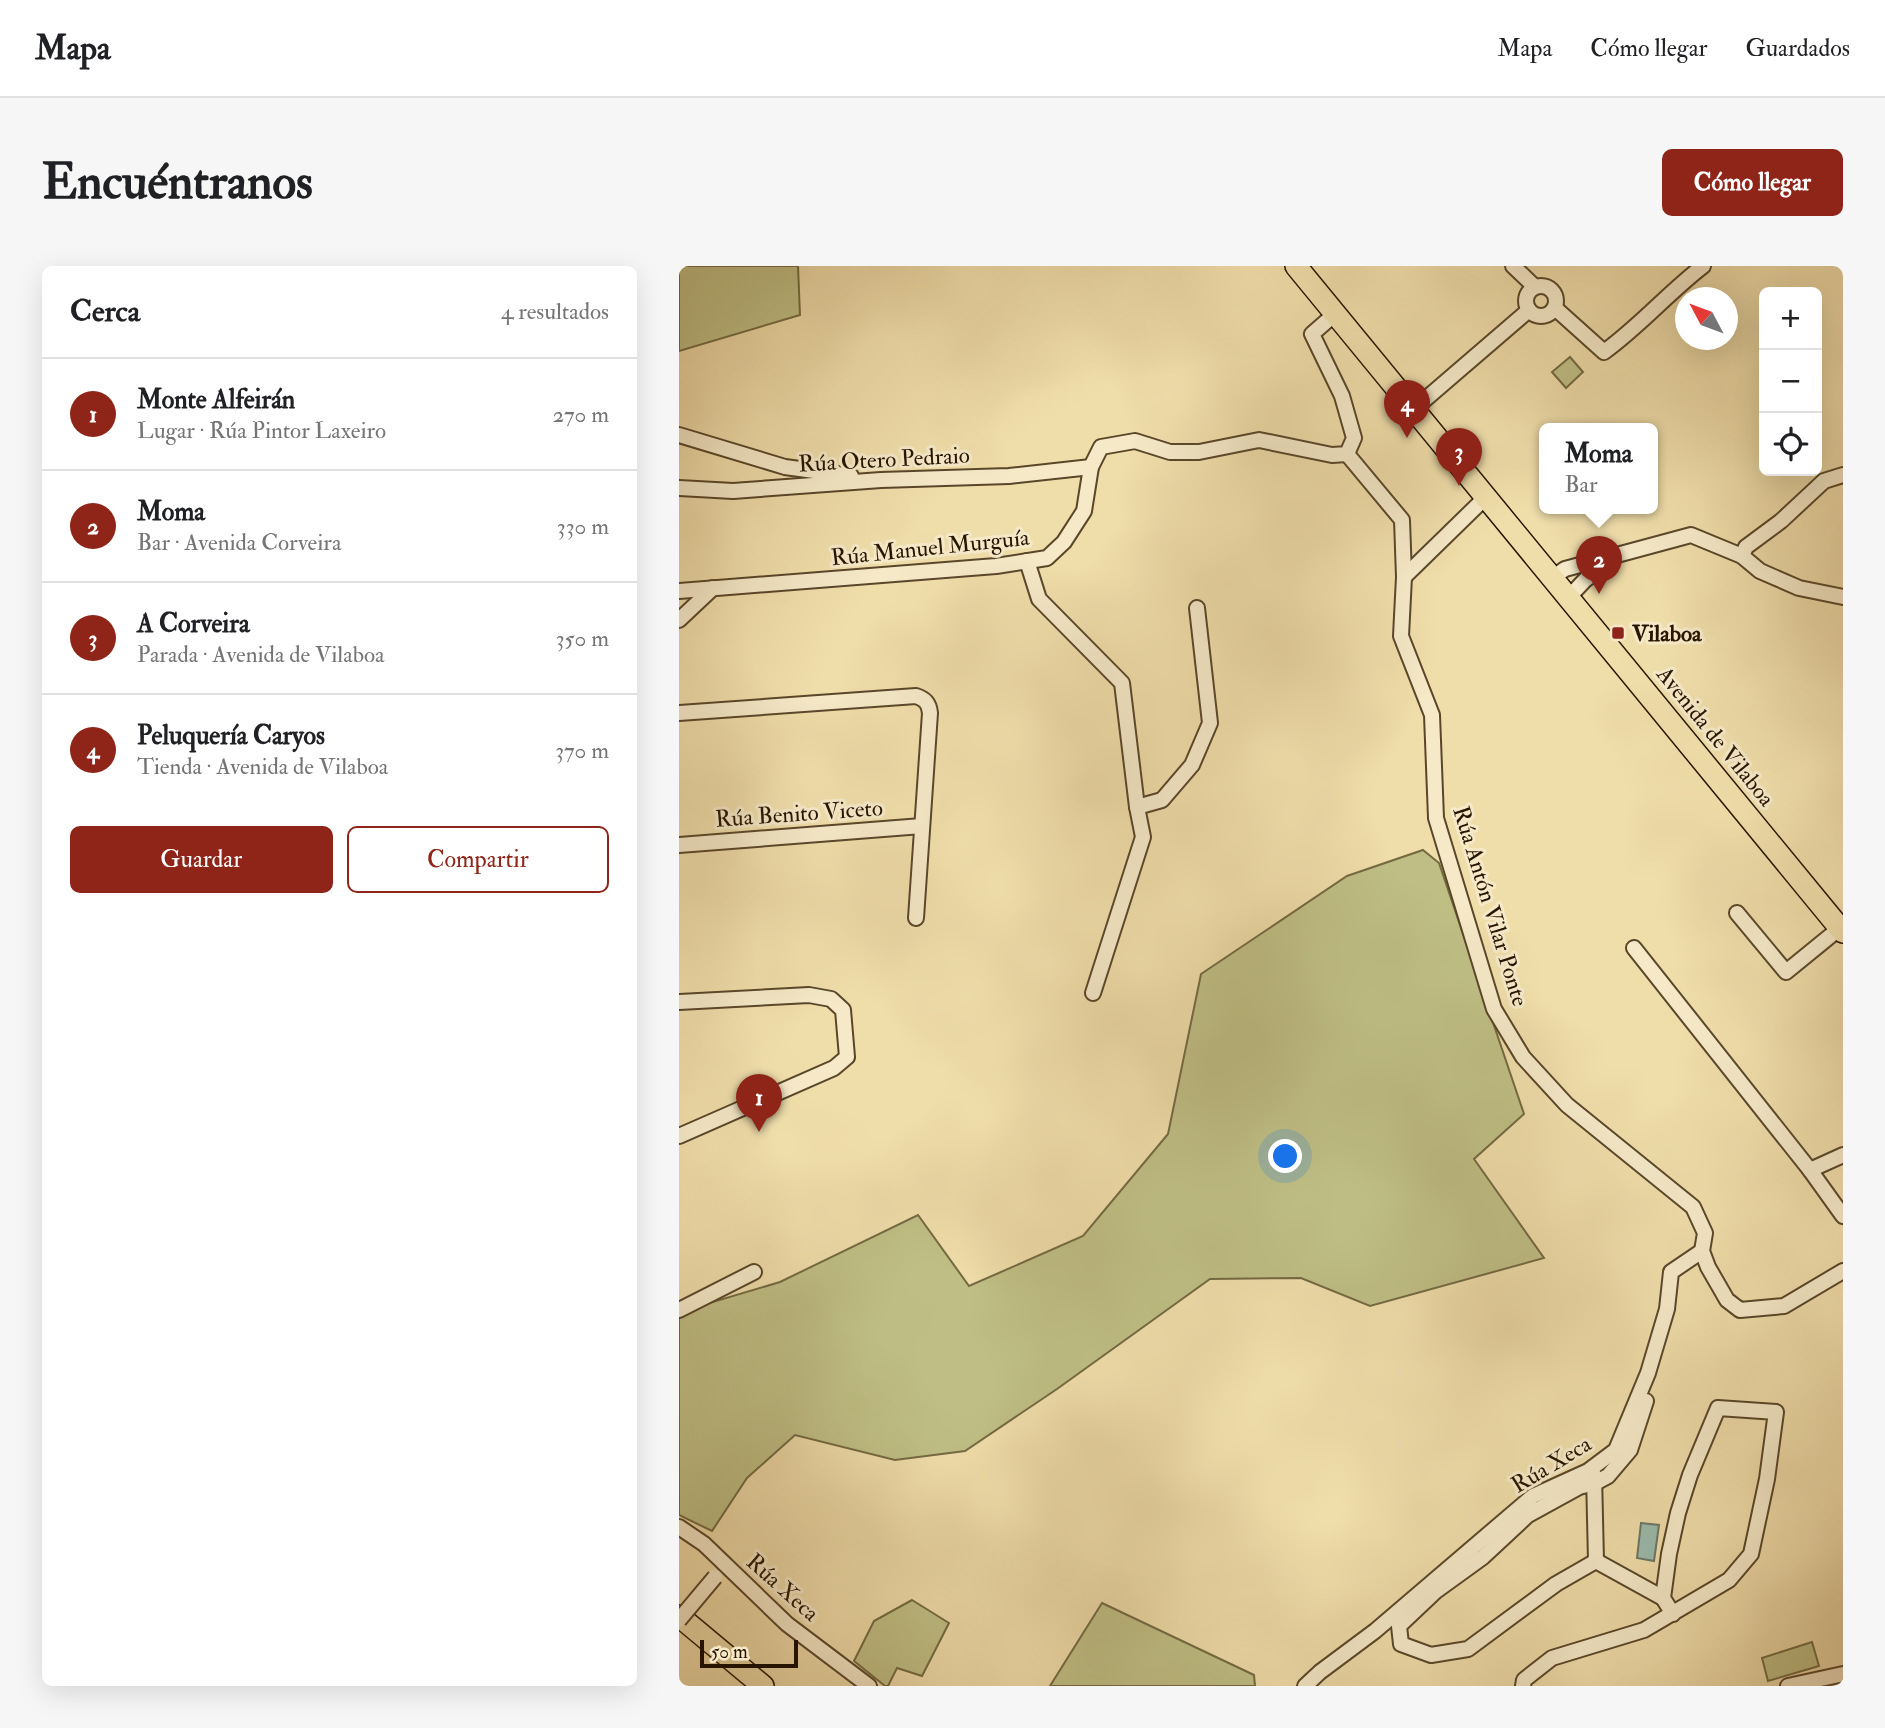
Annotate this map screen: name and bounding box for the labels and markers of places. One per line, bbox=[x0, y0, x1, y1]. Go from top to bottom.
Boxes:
pin: 4 bbox=[1384, 380, 1430, 438]
pin: 3 bbox=[1436, 428, 1482, 486]
pin: 2 bbox=[1576, 536, 1622, 594]
place label: Vilaboa bbox=[1631, 619, 1703, 648]
marker: Vilaboa bbox=[1610, 625, 1626, 641]
pin: 1 bbox=[736, 1074, 782, 1132]

